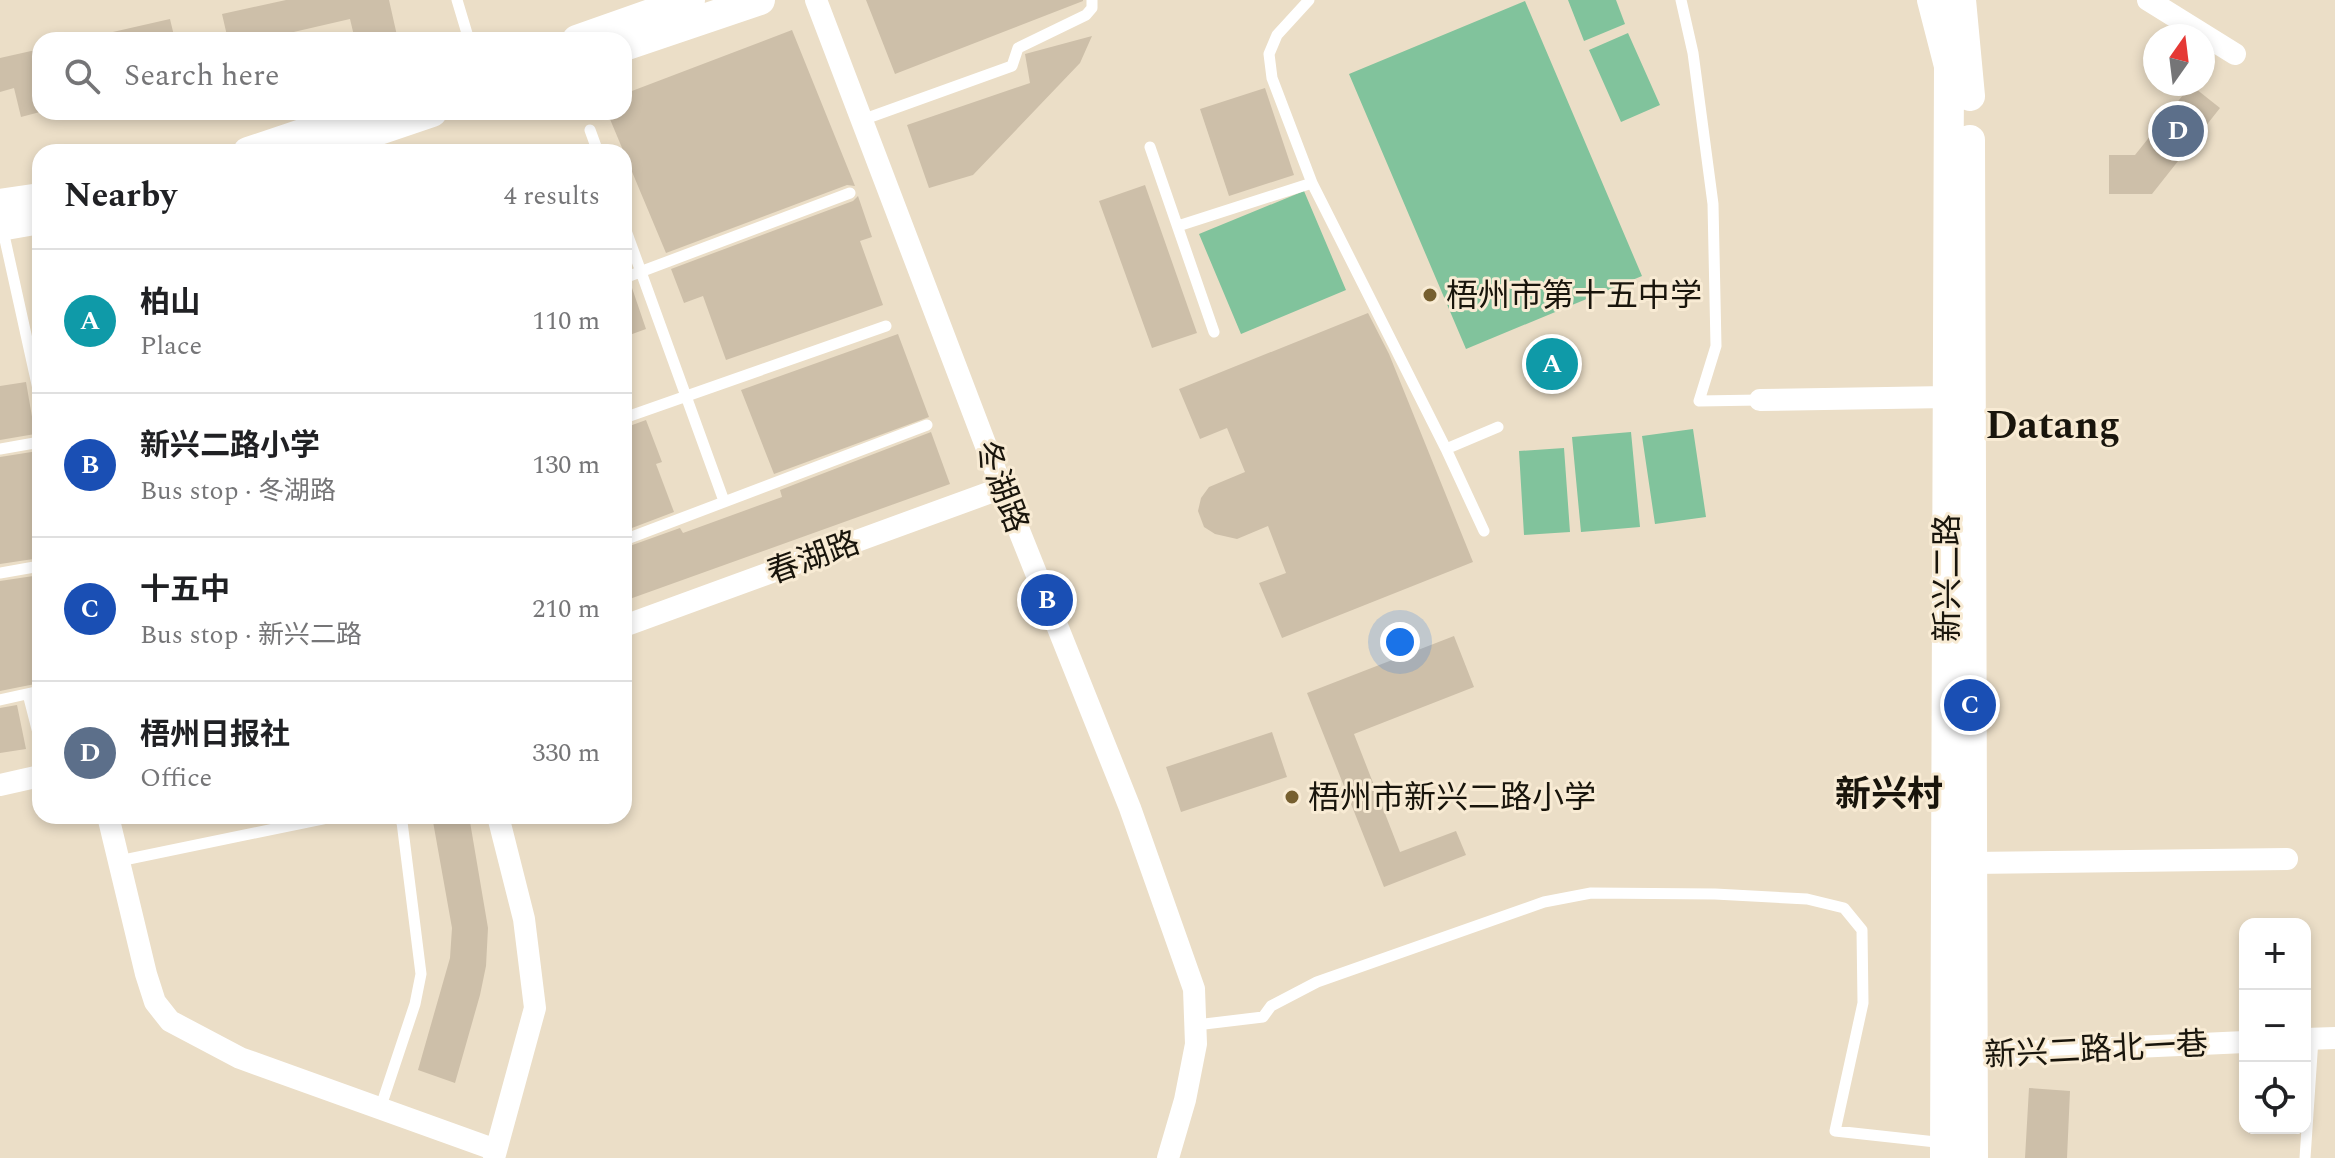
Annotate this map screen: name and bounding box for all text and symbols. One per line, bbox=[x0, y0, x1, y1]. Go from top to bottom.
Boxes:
north arrow bbox=[2143, 24, 2215, 96]
search box bbox=[32, 32, 632, 120]
text: Search here bbox=[124, 53, 280, 99]
icon: search bbox=[60, 54, 104, 98]
pin: D bbox=[2152, 101, 2204, 161]
text: Nearby bbox=[64, 170, 177, 222]
text: 4 results bbox=[504, 176, 600, 216]
place label: 梧州市第十五中学 bbox=[1446, 272, 1702, 321]
text: 柏山 bbox=[140, 280, 200, 326]
marker: 梧州市第十五中学 bbox=[1421, 286, 1439, 304]
text: A bbox=[80, 301, 100, 341]
text: 110 m bbox=[532, 301, 600, 341]
text: Place bbox=[140, 326, 202, 366]
pin: A bbox=[1526, 334, 1578, 394]
district label: Datang bbox=[1986, 396, 2121, 457]
text: 新兴二路小学 bbox=[140, 423, 320, 469]
street label: 冬湖路 bbox=[961, 433, 1041, 540]
text: B bbox=[81, 445, 99, 485]
text: 130 m bbox=[532, 445, 600, 485]
text: Bus stop · 冬湖路 bbox=[140, 471, 336, 511]
street label: 新兴二路 bbox=[1924, 514, 1973, 642]
street label: 春湖路 bbox=[760, 519, 867, 598]
text: 十五中 bbox=[140, 567, 230, 613]
pin: B bbox=[1021, 570, 1073, 630]
text: C bbox=[81, 589, 99, 629]
text: 210 m bbox=[532, 589, 600, 629]
text: Bus stop · 新兴二路 bbox=[140, 615, 362, 655]
your location bbox=[1380, 622, 1420, 662]
pin: C bbox=[1944, 675, 1996, 735]
text: 梧州日报社 bbox=[140, 712, 290, 758]
text: D bbox=[80, 733, 100, 773]
text: 330 m bbox=[532, 733, 600, 773]
text: Office bbox=[140, 758, 212, 798]
district label: 新兴村 bbox=[1835, 768, 1943, 823]
place label: 梧州市新兴二路小学 bbox=[1308, 774, 1596, 823]
marker: 梧州市新兴二路小学 bbox=[1283, 788, 1301, 806]
map controls bbox=[2239, 918, 2311, 1134]
button: + bbox=[2239, 918, 2311, 990]
button: − bbox=[2239, 990, 2311, 1062]
street label: 新兴二路北一巷 bbox=[1983, 1020, 2209, 1081]
button: locate bbox=[2239, 1062, 2311, 1134]

